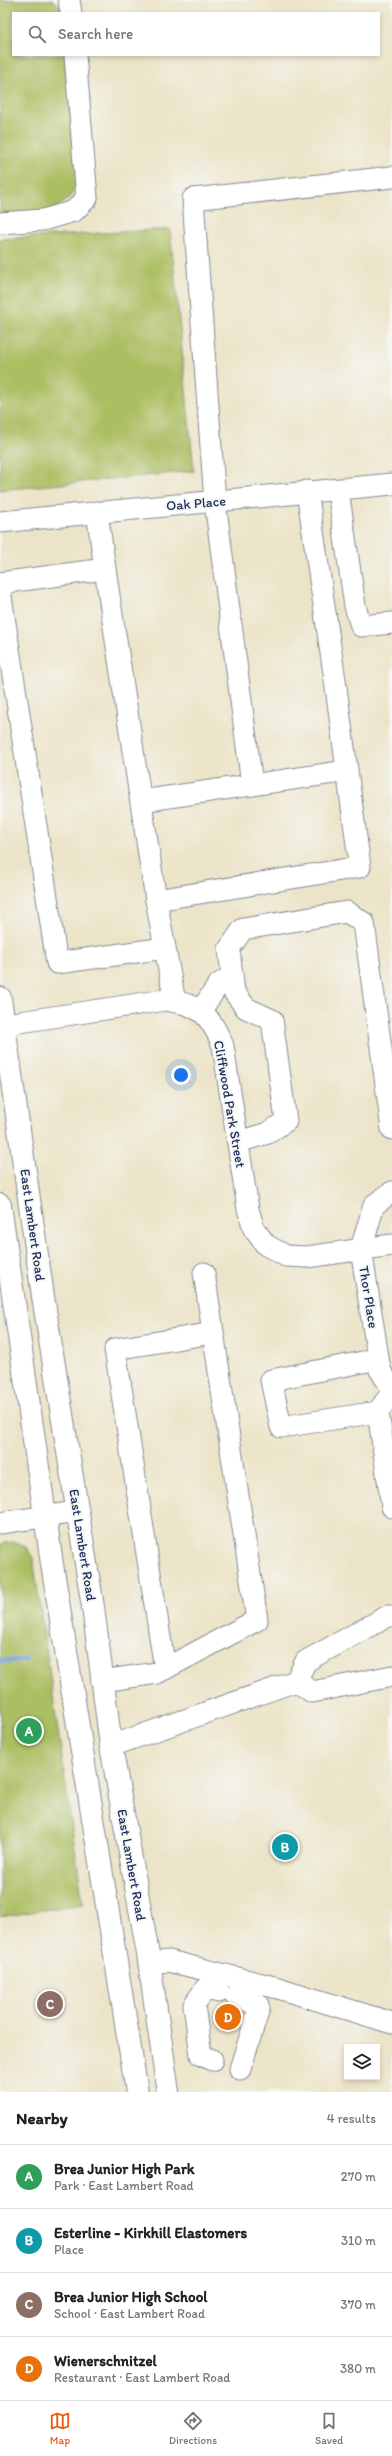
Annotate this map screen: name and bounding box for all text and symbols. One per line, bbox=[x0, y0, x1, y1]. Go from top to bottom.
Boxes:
search box bbox=[12, 12, 380, 56]
icon: search bbox=[26, 23, 48, 45]
text: Search here bbox=[58, 25, 133, 43]
street label: Oak Place bbox=[165, 492, 227, 515]
street label: Cliffwood Park Street bbox=[210, 1039, 249, 1169]
your location bbox=[171, 1065, 191, 1085]
street label: East Lambert Road bbox=[16, 1168, 49, 1283]
street label: Thor Place bbox=[355, 1265, 382, 1330]
street label: East Lambert Road bbox=[65, 1488, 100, 1603]
pin: A bbox=[16, 1716, 42, 1746]
street label: East Lambert Road bbox=[113, 1808, 150, 1923]
pin: B bbox=[272, 1832, 298, 1862]
pin: C bbox=[37, 1989, 63, 2019]
pin: D bbox=[215, 2002, 241, 2032]
map controls bbox=[344, 2044, 380, 2080]
button: layers bbox=[344, 2044, 380, 2080]
text: Nearby bbox=[16, 2108, 68, 2128]
text: 4 results bbox=[327, 2111, 376, 2126]
text: Brea Junior High Park bbox=[54, 2160, 195, 2178]
text: A bbox=[25, 2169, 33, 2184]
text: 270 m bbox=[341, 2169, 376, 2184]
text: Park · East Lambert Road bbox=[54, 2178, 194, 2193]
text: Esterline - Kirkhill Elastomers bbox=[54, 2224, 247, 2242]
text: B bbox=[25, 2233, 33, 2248]
text: 310 m bbox=[341, 2233, 376, 2248]
text: Place bbox=[54, 2242, 84, 2257]
text: Brea Junior High School bbox=[54, 2288, 208, 2306]
text: C bbox=[25, 2297, 33, 2312]
text: 370 m bbox=[341, 2297, 376, 2312]
text: School · East Lambert Road bbox=[54, 2306, 205, 2321]
text: Wienerschnitzel bbox=[54, 2352, 157, 2370]
text: D bbox=[25, 2361, 33, 2376]
text: 380 m bbox=[340, 2361, 376, 2376]
text: Restaurant · East Lambert Road bbox=[54, 2370, 231, 2385]
tab: Map bbox=[49, 2410, 71, 2447]
tab: Directions bbox=[169, 2410, 217, 2447]
tab: Saved bbox=[315, 2410, 343, 2447]

